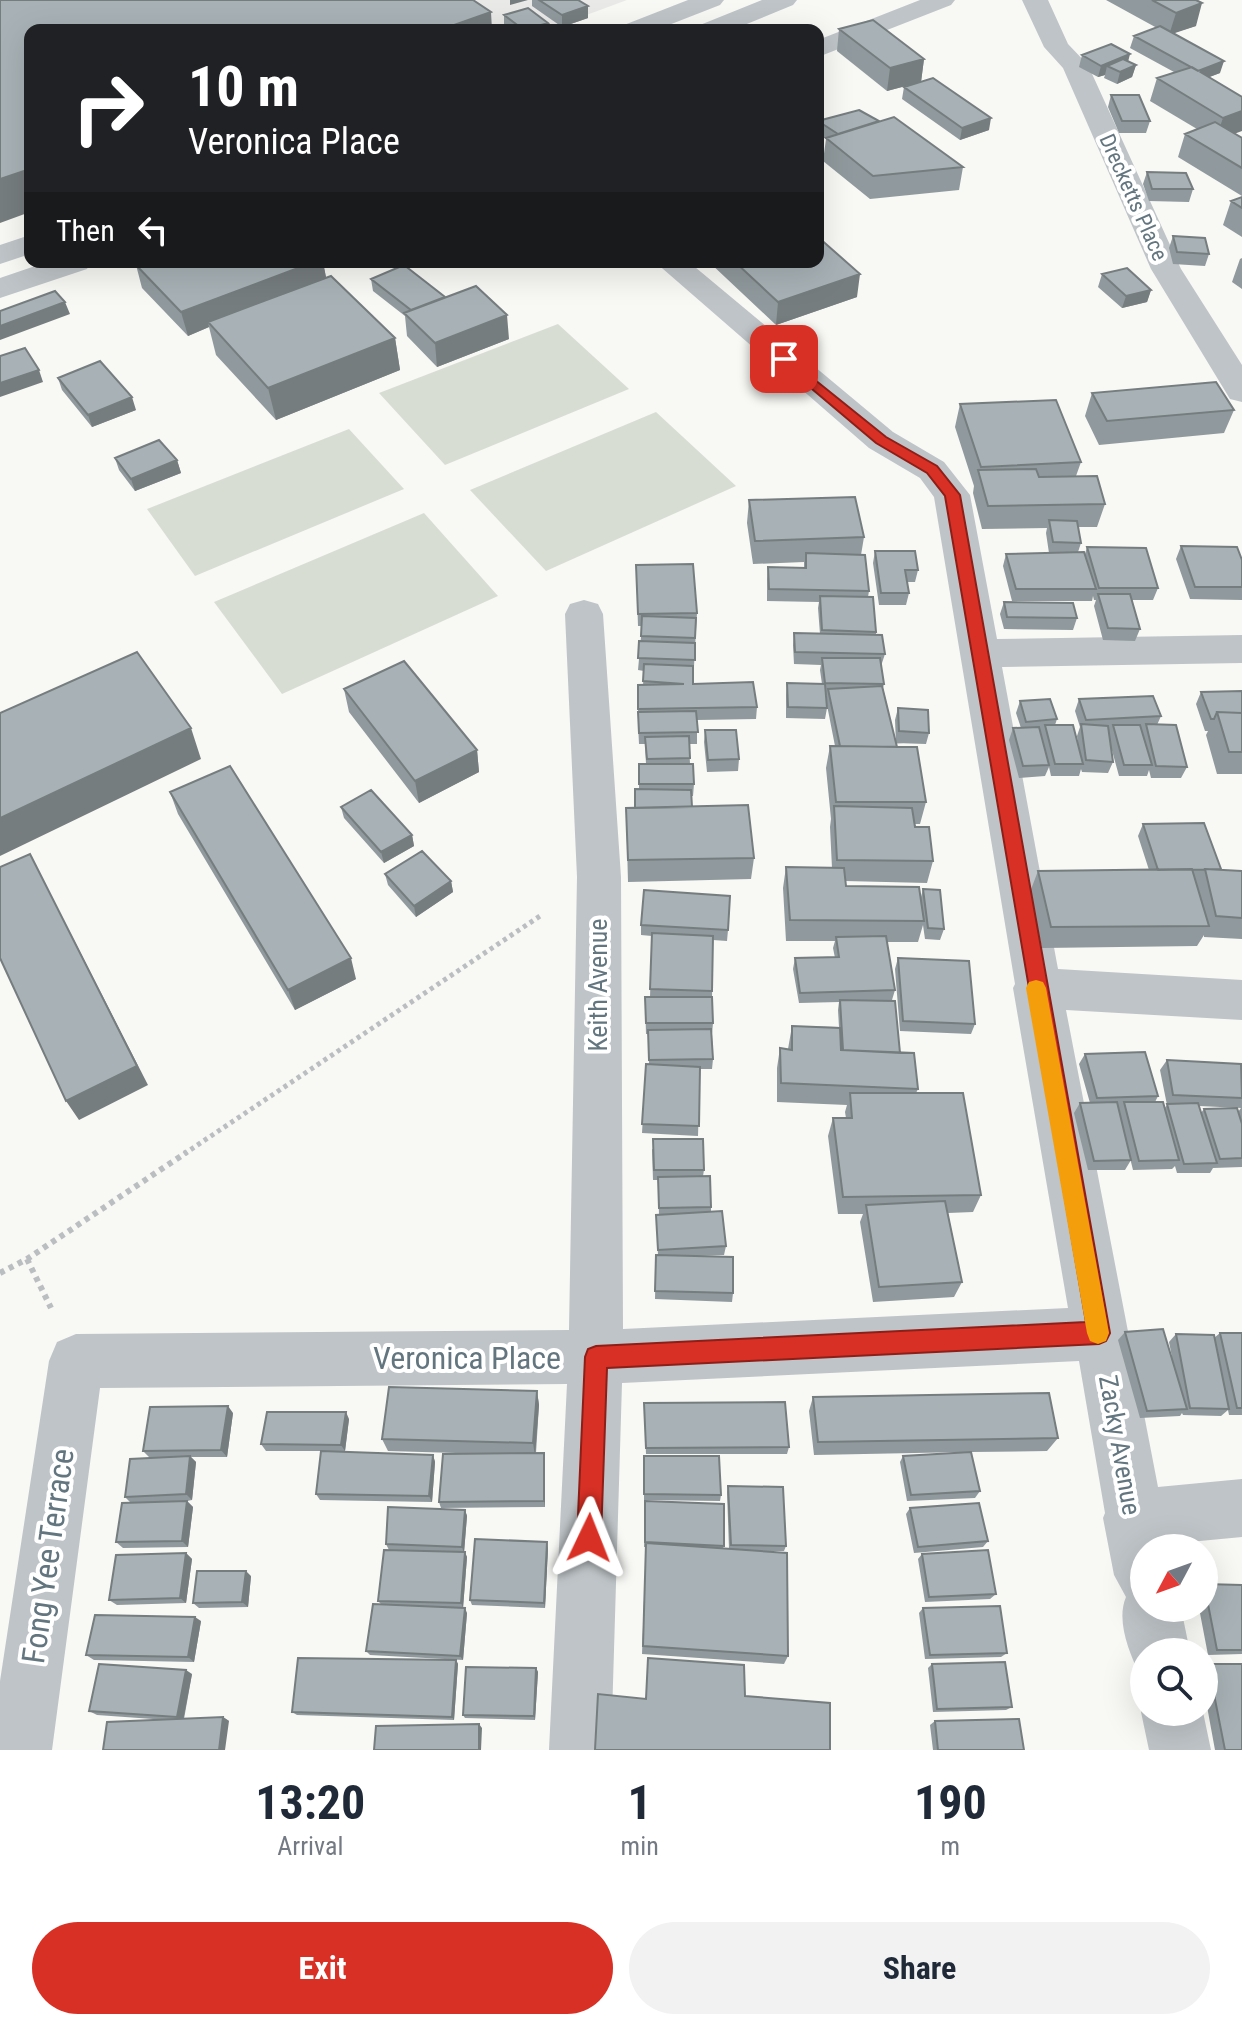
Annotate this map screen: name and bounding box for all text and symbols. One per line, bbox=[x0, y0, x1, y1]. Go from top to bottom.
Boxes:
text: 10 m bbox=[188, 54, 299, 120]
icon: right bbox=[56, 56, 160, 160]
text: Veronica Place bbox=[188, 121, 400, 163]
street label: Drecketts Place bbox=[1094, 130, 1173, 264]
icon: left bbox=[131, 208, 175, 252]
text: Then bbox=[56, 213, 115, 248]
pin bbox=[750, 325, 818, 393]
icon: arrive bbox=[762, 337, 806, 381]
street label: Keith Avenue bbox=[583, 918, 613, 1052]
street label: Veronica Place bbox=[373, 1339, 561, 1377]
street label: Zacky Avenue bbox=[1093, 1373, 1147, 1517]
street label: Fong Yee Terrace bbox=[14, 1446, 82, 1666]
position arrow bbox=[547, 1496, 631, 1580]
north arrow bbox=[1130, 1534, 1218, 1622]
map controls bbox=[1130, 1534, 1218, 1726]
button: search bbox=[1130, 1638, 1218, 1726]
text: 13:20 bbox=[255, 1774, 365, 1831]
text: 1 bbox=[628, 1774, 652, 1831]
text: 190 bbox=[914, 1774, 987, 1831]
text: Arrival bbox=[277, 1831, 343, 1861]
text: min bbox=[621, 1831, 659, 1861]
text: m bbox=[941, 1831, 960, 1861]
button: Exit bbox=[32, 1922, 613, 2014]
button: Share bbox=[629, 1922, 1210, 2014]

